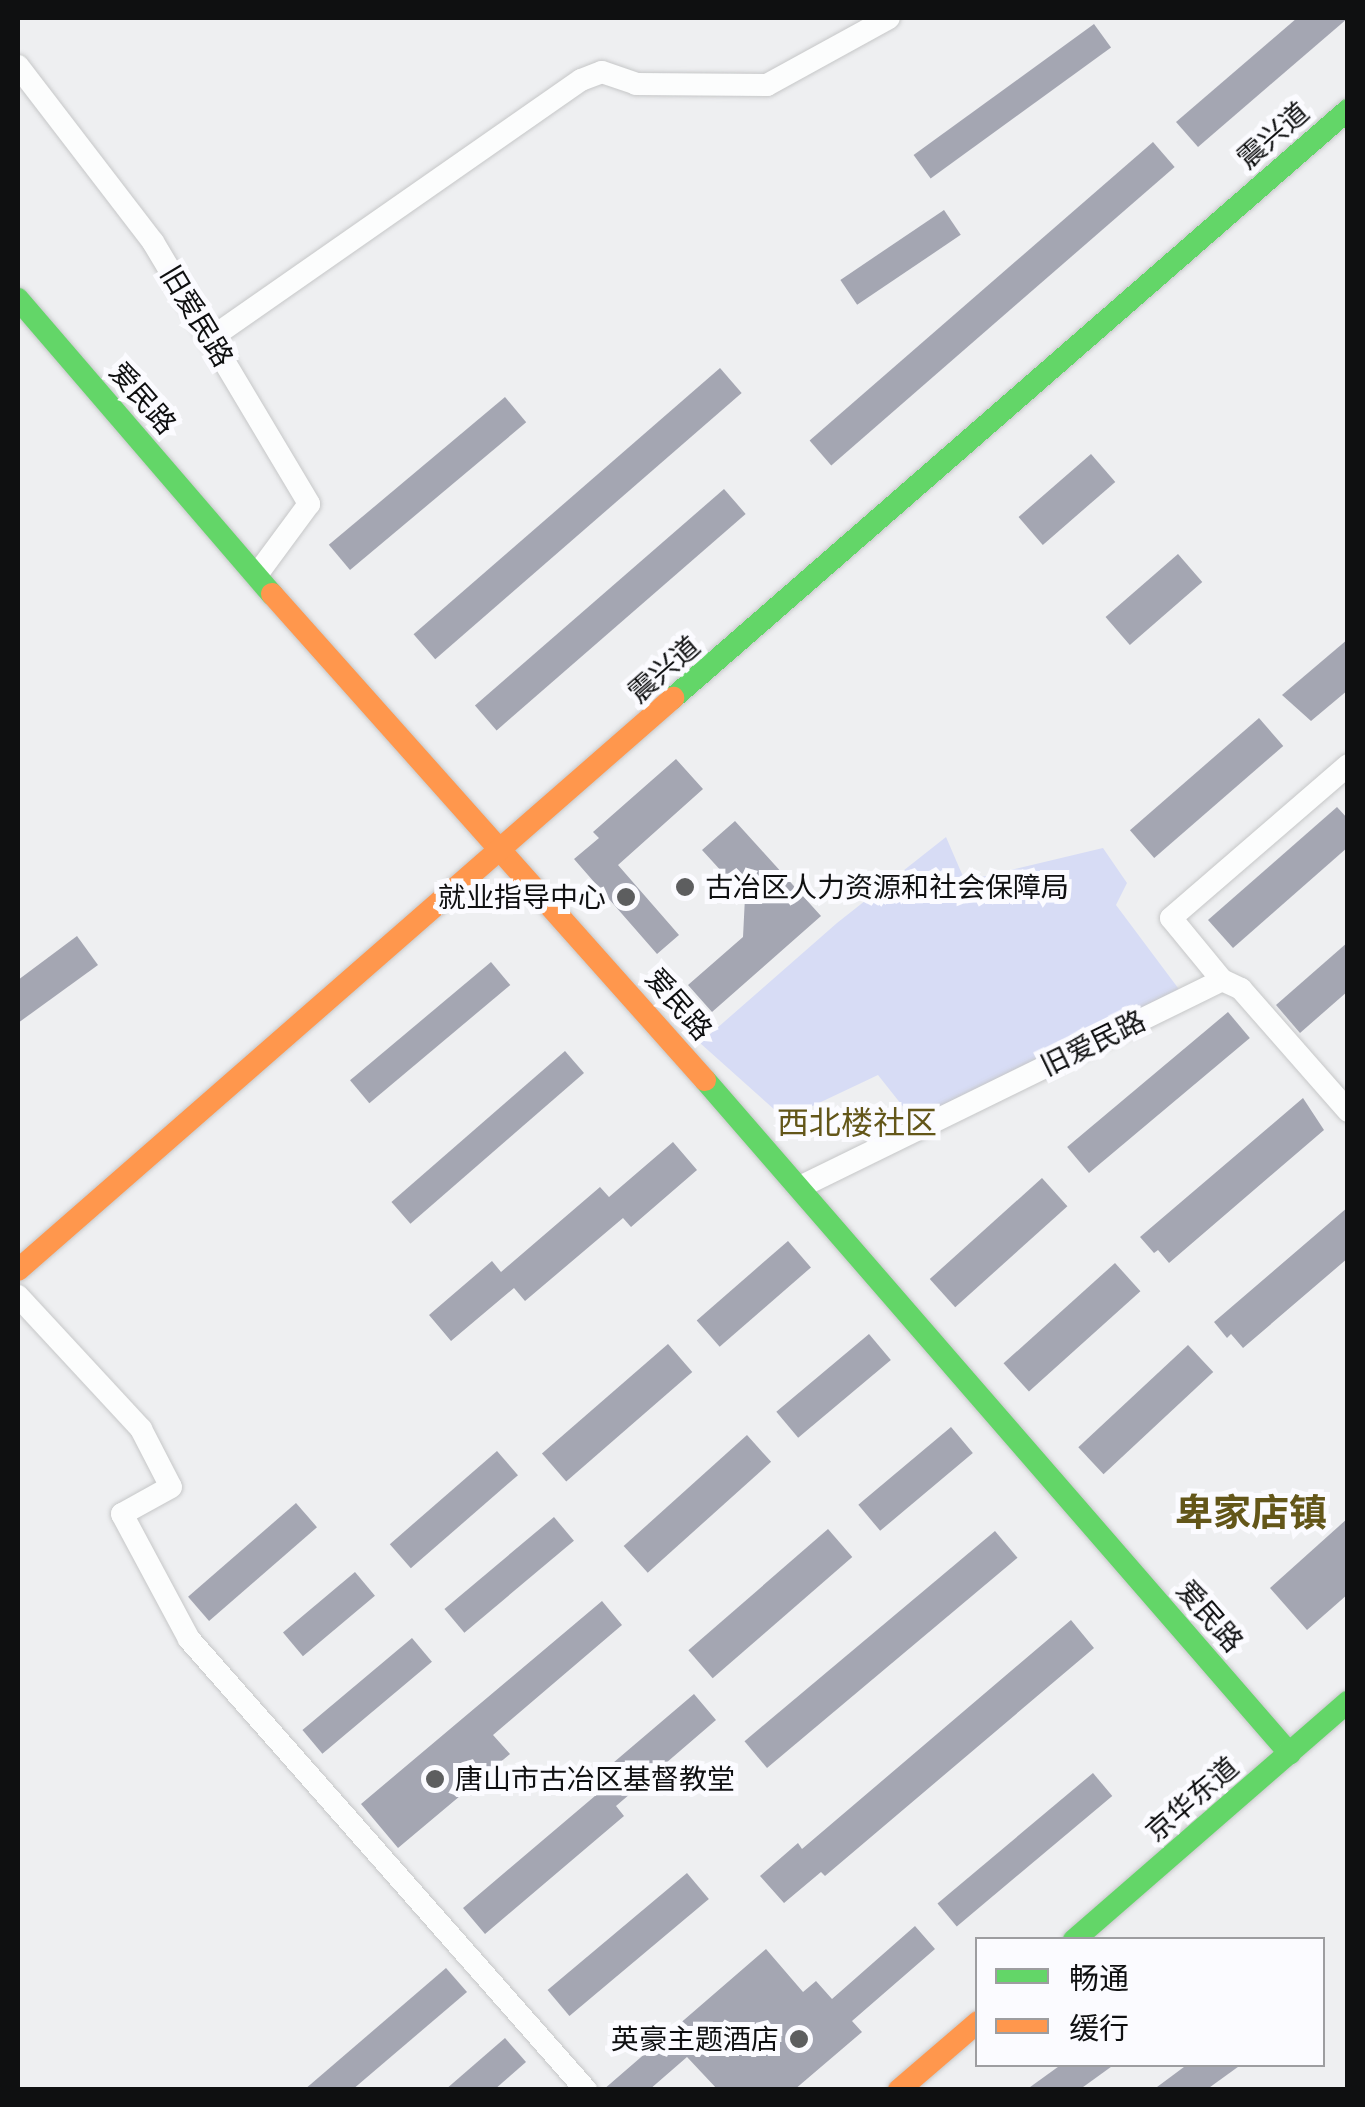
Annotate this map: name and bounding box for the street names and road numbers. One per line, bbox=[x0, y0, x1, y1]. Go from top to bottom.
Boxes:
street label: 震兴道 bbox=[1230, 95, 1316, 175]
street label: 旧爱民路 bbox=[154, 259, 240, 373]
street label: 爱民路 bbox=[103, 355, 183, 441]
street label: 震兴道 bbox=[621, 629, 707, 709]
street label: 爱民路 bbox=[639, 961, 719, 1047]
street label: 旧爱民路 bbox=[1035, 1003, 1151, 1083]
street label: 爱民路 bbox=[1170, 1573, 1250, 1659]
street label: 京华东道 bbox=[1139, 1750, 1245, 1848]

